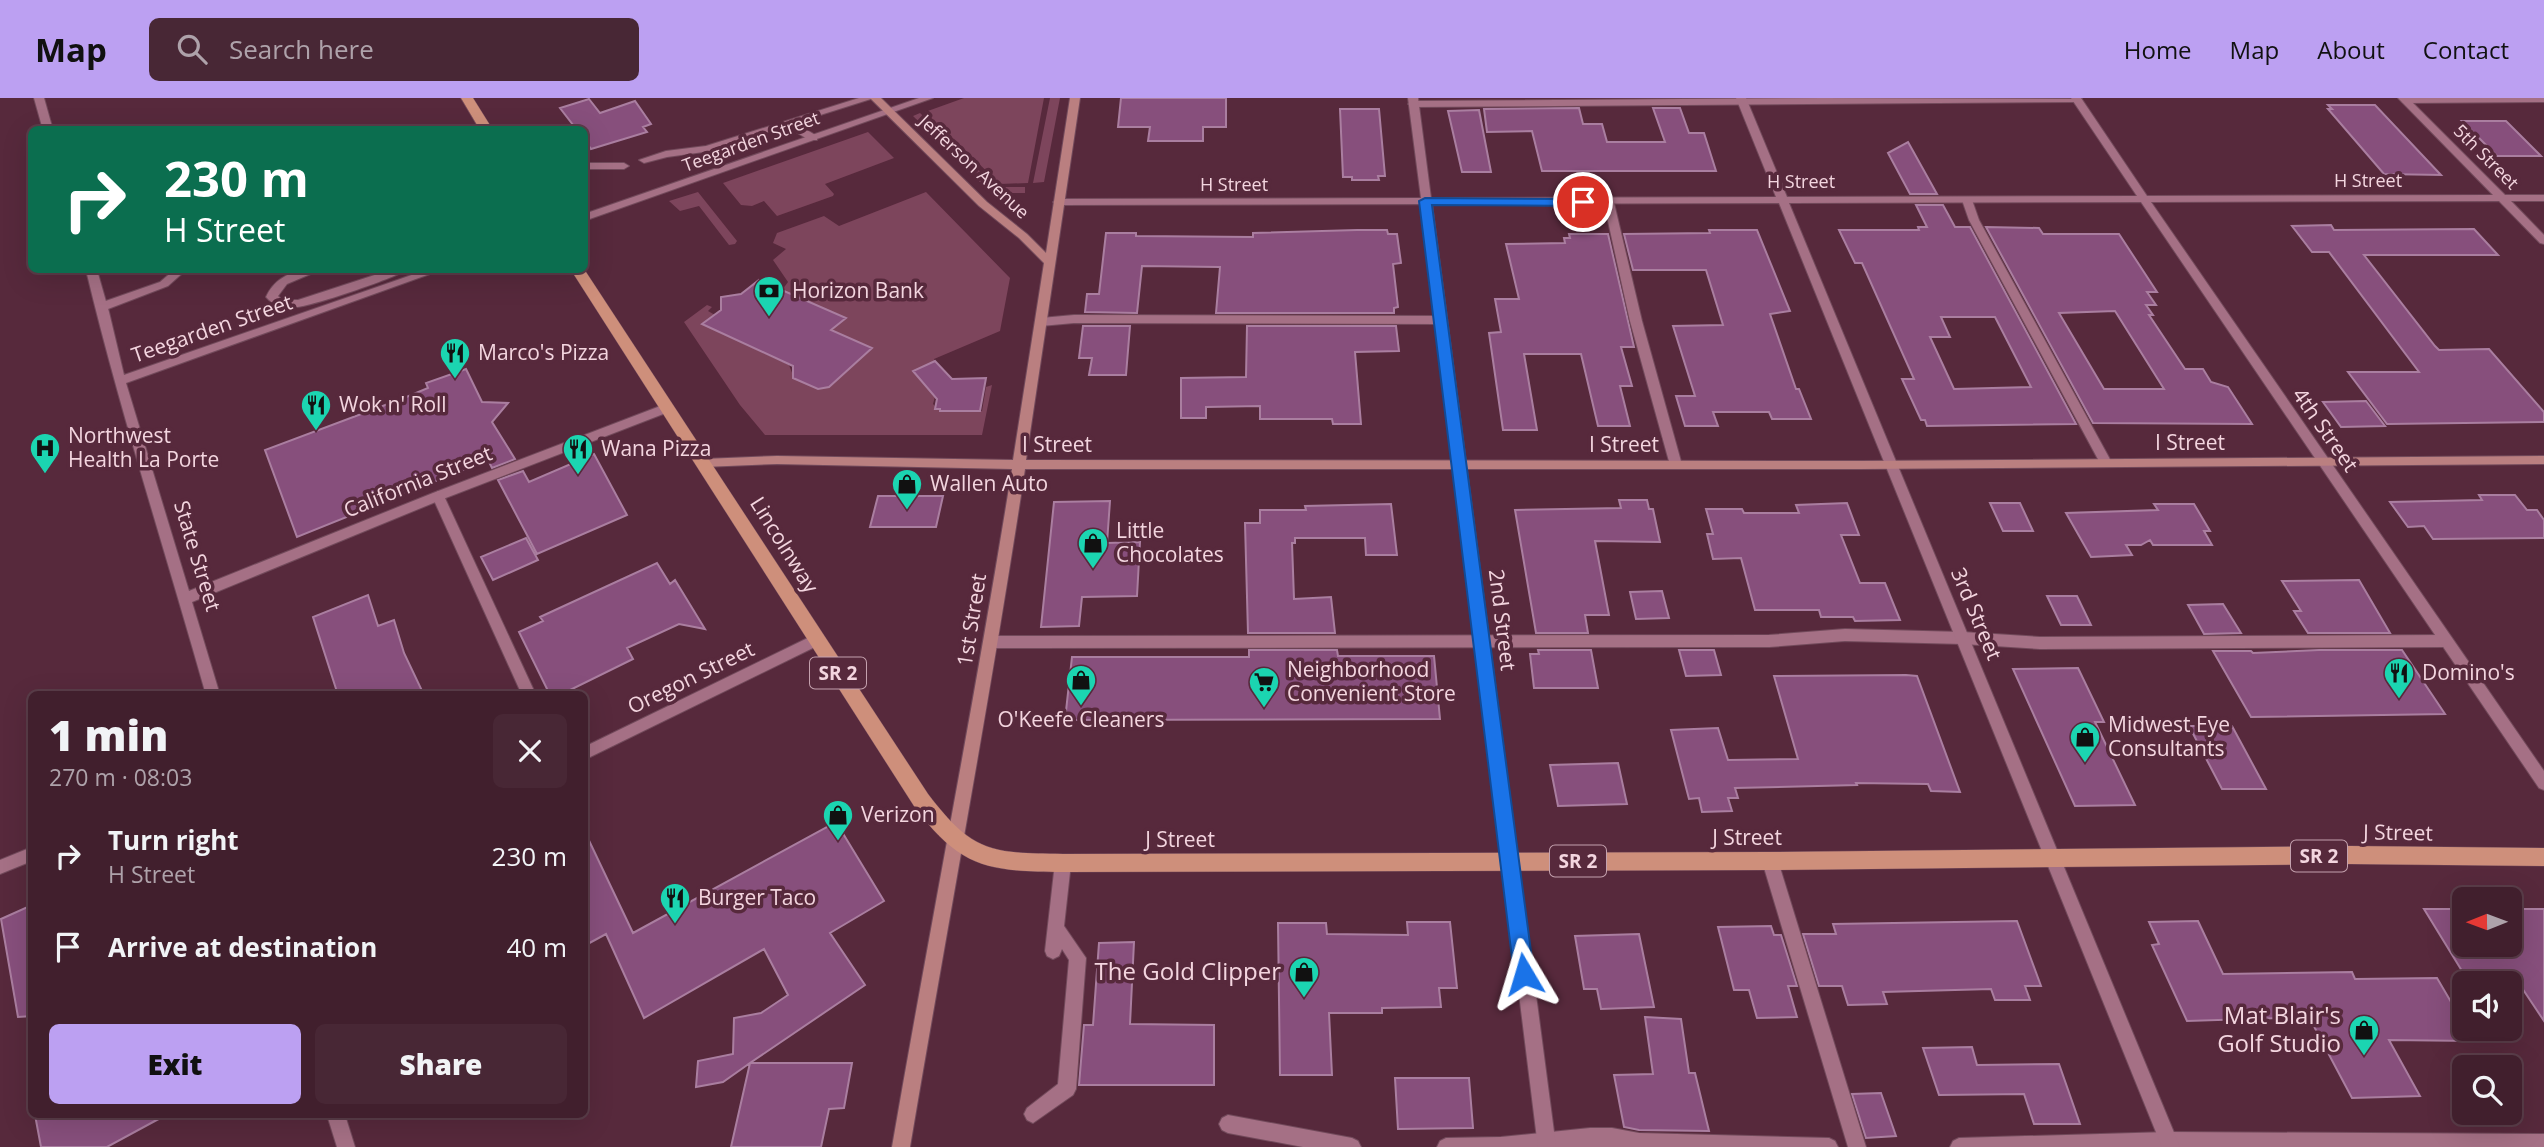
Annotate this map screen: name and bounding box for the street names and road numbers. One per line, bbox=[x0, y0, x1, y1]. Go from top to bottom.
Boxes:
street label: Teegarden Street bbox=[679, 105, 823, 177]
street label: Jefferson Avenue bbox=[913, 108, 1035, 224]
street label: 5th Street bbox=[2449, 119, 2524, 194]
street label: H Street bbox=[2334, 168, 2402, 192]
street label: H Street bbox=[1767, 169, 1835, 193]
street label: H Street bbox=[1200, 172, 1268, 196]
street label: Teegarden Street bbox=[127, 287, 296, 369]
street label: 4th Street bbox=[2287, 382, 2365, 477]
street label: I Street bbox=[2155, 428, 2225, 456]
street label: I Street bbox=[1022, 430, 1092, 458]
street label: I Street bbox=[1589, 430, 1659, 458]
street label: California Street bbox=[339, 439, 496, 524]
street label: Lincolnway bbox=[744, 491, 826, 598]
street label: State Street bbox=[168, 497, 228, 614]
street label: 3rd Street bbox=[1945, 563, 2009, 664]
street label: 2nd Street bbox=[1483, 568, 1523, 672]
street label: 1st Street bbox=[950, 571, 992, 668]
street label: Oregon Street bbox=[623, 634, 759, 720]
road number: SR 2 bbox=[810, 658, 866, 688]
street label: J Street bbox=[2361, 817, 2433, 847]
street label: J Street bbox=[1710, 823, 1782, 851]
street label: J Street bbox=[1143, 825, 1215, 853]
road number: SR 2 bbox=[2291, 841, 2347, 872]
road number: SR 2 bbox=[1550, 846, 1606, 876]

